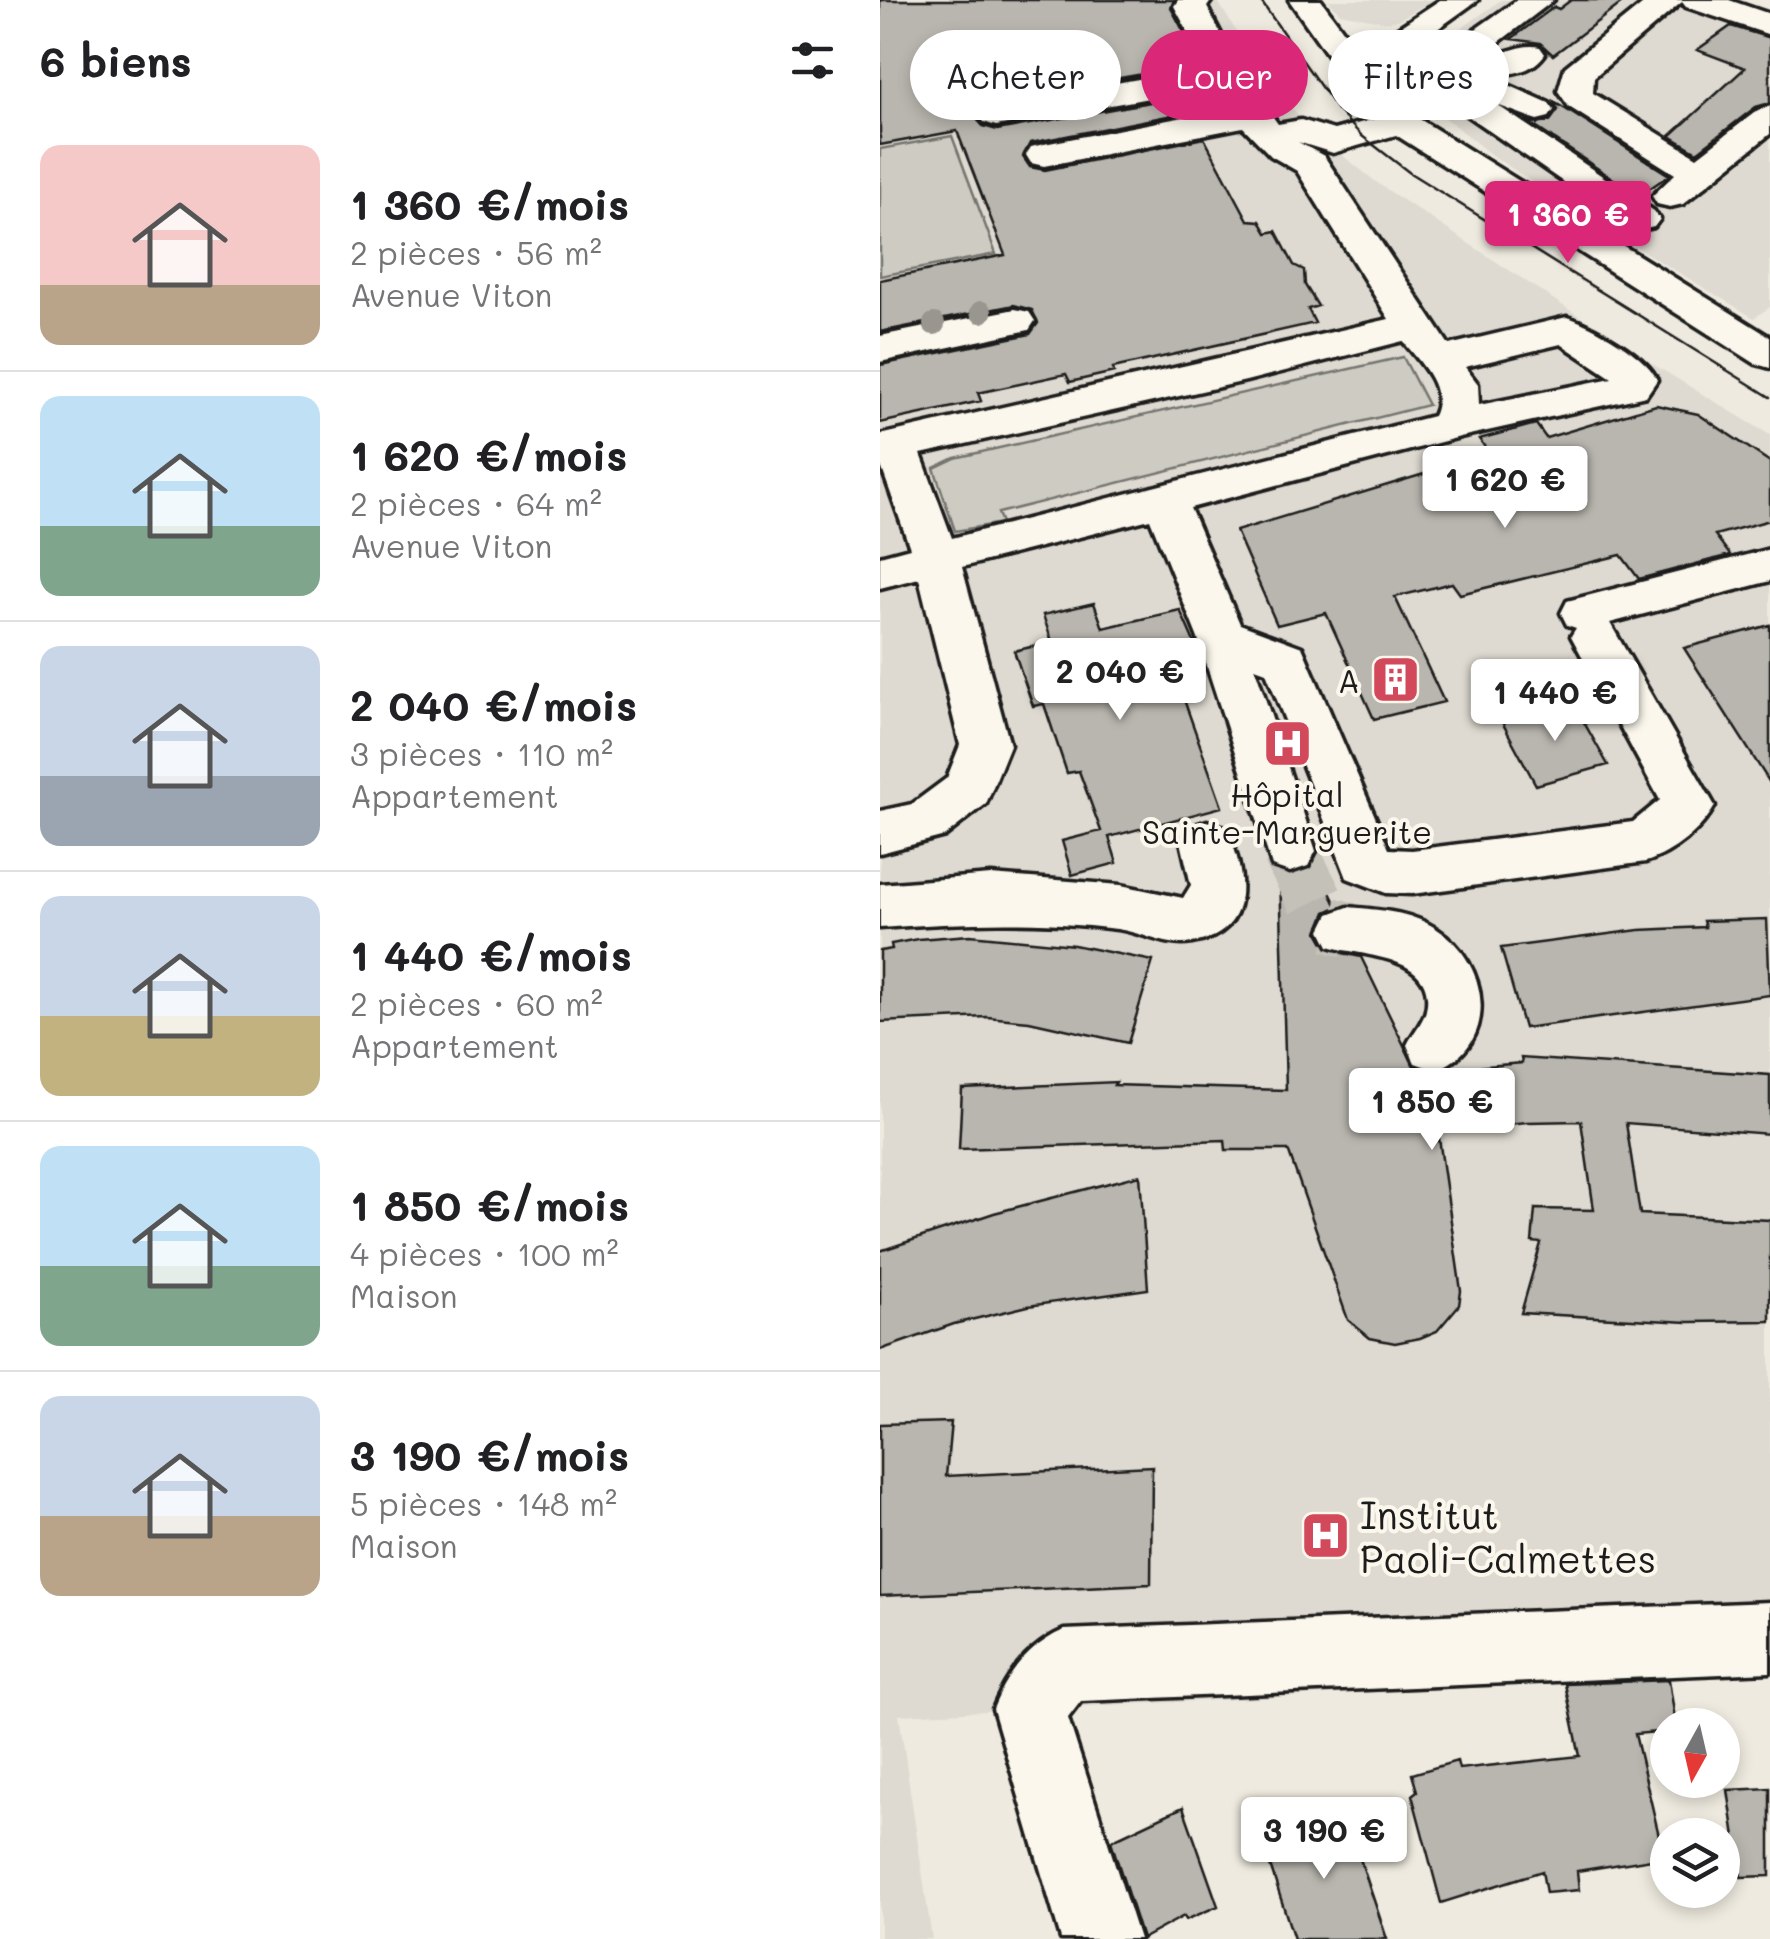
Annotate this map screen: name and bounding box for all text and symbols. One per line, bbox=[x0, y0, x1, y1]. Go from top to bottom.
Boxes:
chip: Acheter bbox=[910, 30, 1121, 120]
chip: Louer bbox=[1141, 30, 1308, 120]
chip: Filtres bbox=[1328, 30, 1509, 120]
text: 6 biens bbox=[40, 33, 192, 88]
icon: filters bbox=[785, 33, 840, 88]
text: 1 360 €/mois bbox=[350, 176, 629, 231]
pin: 1 360 € bbox=[1476, 181, 1660, 266]
icon: home bbox=[120, 185, 240, 305]
text: 1 360 € bbox=[1507, 192, 1629, 234]
text: 2 pièces · 56 m² bbox=[350, 231, 602, 273]
text: Avenue Viton bbox=[350, 273, 552, 315]
text: 1 620 €/mois bbox=[350, 427, 628, 482]
icon: home bbox=[120, 436, 240, 556]
pin: 1 620 € bbox=[1413, 446, 1597, 531]
text: 1 620 € bbox=[1445, 457, 1566, 499]
text: 2 pièces · 64 m² bbox=[350, 482, 602, 524]
text: Avenue Viton bbox=[350, 524, 552, 566]
pin: 2 040 € bbox=[1028, 638, 1212, 723]
text: 2 040 € bbox=[1056, 649, 1184, 691]
building icon: A bbox=[1369, 654, 1421, 706]
place label: A bbox=[1338, 659, 1360, 701]
pin: 1 440 € bbox=[1463, 659, 1647, 744]
text: 1 440 € bbox=[1493, 670, 1617, 712]
text: 2 040 €/mois bbox=[350, 677, 637, 732]
icon: home bbox=[120, 686, 240, 806]
hospital icon: Hôpital Sainte-Marguerite bbox=[1261, 718, 1313, 770]
text: 3 pièces · 110 m² bbox=[350, 732, 613, 774]
place label: Hôpital Sainte-Marguerite bbox=[1142, 773, 1432, 852]
text: Appartement bbox=[350, 774, 559, 816]
text: 1 440 €/mois bbox=[350, 927, 632, 982]
icon: home bbox=[120, 936, 240, 1056]
text: 2 pièces · 60 m² bbox=[350, 982, 603, 1024]
text: Appartement bbox=[350, 1024, 559, 1066]
pin: 1 850 € bbox=[1340, 1068, 1524, 1153]
text: 1 850 € bbox=[1371, 1079, 1493, 1121]
text: 1 850 €/mois bbox=[350, 1177, 629, 1232]
icon: home bbox=[120, 1186, 240, 1306]
text: 4 pièces · 100 m² bbox=[350, 1232, 619, 1274]
text: Maison bbox=[350, 1274, 458, 1316]
text: 3 190 €/mois bbox=[350, 1427, 629, 1482]
icon: home bbox=[120, 1436, 240, 1556]
text: 5 pièces · 148 m² bbox=[350, 1482, 617, 1524]
place label: Institut Paoli-Calmettes bbox=[1360, 1489, 1656, 1583]
hospital icon: Institut Paoli-Calmettes bbox=[1299, 1510, 1351, 1562]
text: Maison bbox=[350, 1524, 458, 1566]
north arrow bbox=[1650, 1708, 1740, 1798]
map controls bbox=[1650, 1708, 1740, 1908]
pin: 3 190 € bbox=[1232, 1797, 1416, 1882]
text: 3 190 € bbox=[1263, 1808, 1385, 1850]
button: layers bbox=[1650, 1818, 1740, 1908]

